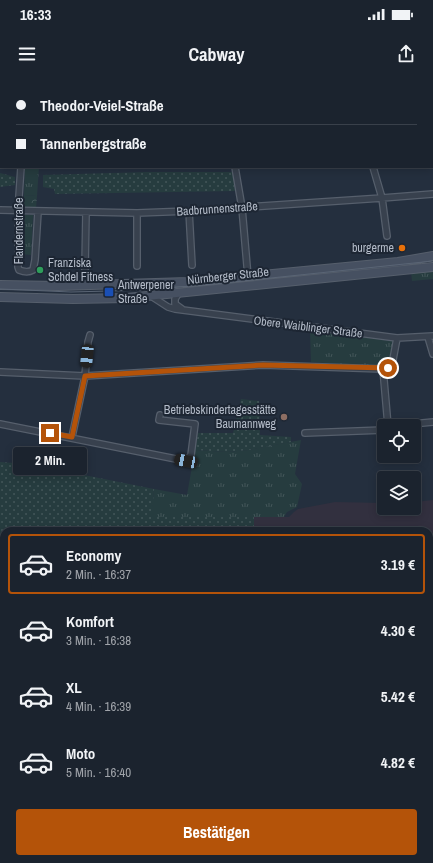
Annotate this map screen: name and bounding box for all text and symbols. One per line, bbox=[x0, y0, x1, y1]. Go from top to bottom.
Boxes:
text: 16:33 bbox=[20, 4, 51, 25]
text: Cabway bbox=[189, 42, 244, 67]
icon: menu bbox=[16, 43, 38, 65]
icon: share bbox=[395, 43, 417, 65]
text: Theodor-Veiel-Straße bbox=[40, 95, 164, 116]
text: Tannenbergstraße bbox=[40, 133, 146, 154]
street label: Flandernstraße bbox=[11, 198, 27, 264]
street label: Badbrunnenstraße bbox=[176, 198, 258, 220]
place label: burgerme bbox=[352, 240, 394, 256]
marker: burgerme bbox=[397, 243, 407, 253]
place label: Franziska Schdel Fitness bbox=[48, 255, 113, 285]
street label: Nürnberger Straße bbox=[186, 264, 270, 288]
marker: Franziska Schdel Fitness bbox=[35, 265, 45, 275]
place label: Antwerpener Straße bbox=[117, 277, 175, 307]
marker: Antwerpener Straße bbox=[103, 286, 115, 298]
street label: Obere Waiblinger Straße bbox=[253, 312, 363, 342]
car bbox=[80, 343, 94, 369]
route start bbox=[379, 359, 397, 377]
place label: Betriebskindertagesstätte Baumannweg bbox=[164, 402, 277, 432]
marker: Betriebskindertagesstätte Baumannweg bbox=[279, 412, 289, 422]
map controls bbox=[377, 419, 421, 515]
button: locate bbox=[377, 419, 421, 463]
route end bbox=[41, 424, 59, 442]
callout: 2 Min. bbox=[13, 447, 87, 475]
text: 2 Min. bbox=[35, 452, 65, 469]
car bbox=[173, 453, 199, 469]
button: layers bbox=[377, 471, 421, 515]
text: Economy bbox=[66, 545, 121, 566]
icon: car bbox=[18, 546, 54, 582]
text: 3.19 € bbox=[381, 554, 415, 575]
text: 2 Min. · 16:37 bbox=[66, 566, 131, 583]
text: Komfort bbox=[66, 611, 114, 632]
icon: car bbox=[18, 612, 54, 648]
text: 4.30 € bbox=[381, 620, 415, 641]
text: 3 Min. · 16:38 bbox=[66, 632, 131, 649]
text: XL bbox=[66, 677, 82, 698]
icon: car bbox=[18, 678, 54, 714]
text: 5.42 € bbox=[381, 686, 415, 707]
text: 4 Min. · 16:39 bbox=[66, 698, 131, 715]
text: Moto bbox=[66, 743, 95, 764]
icon: car bbox=[18, 744, 54, 780]
text: 4.82 € bbox=[381, 752, 415, 773]
text: 5 Min. · 16:40 bbox=[66, 764, 131, 781]
button: Bestätigen bbox=[16, 809, 417, 855]

